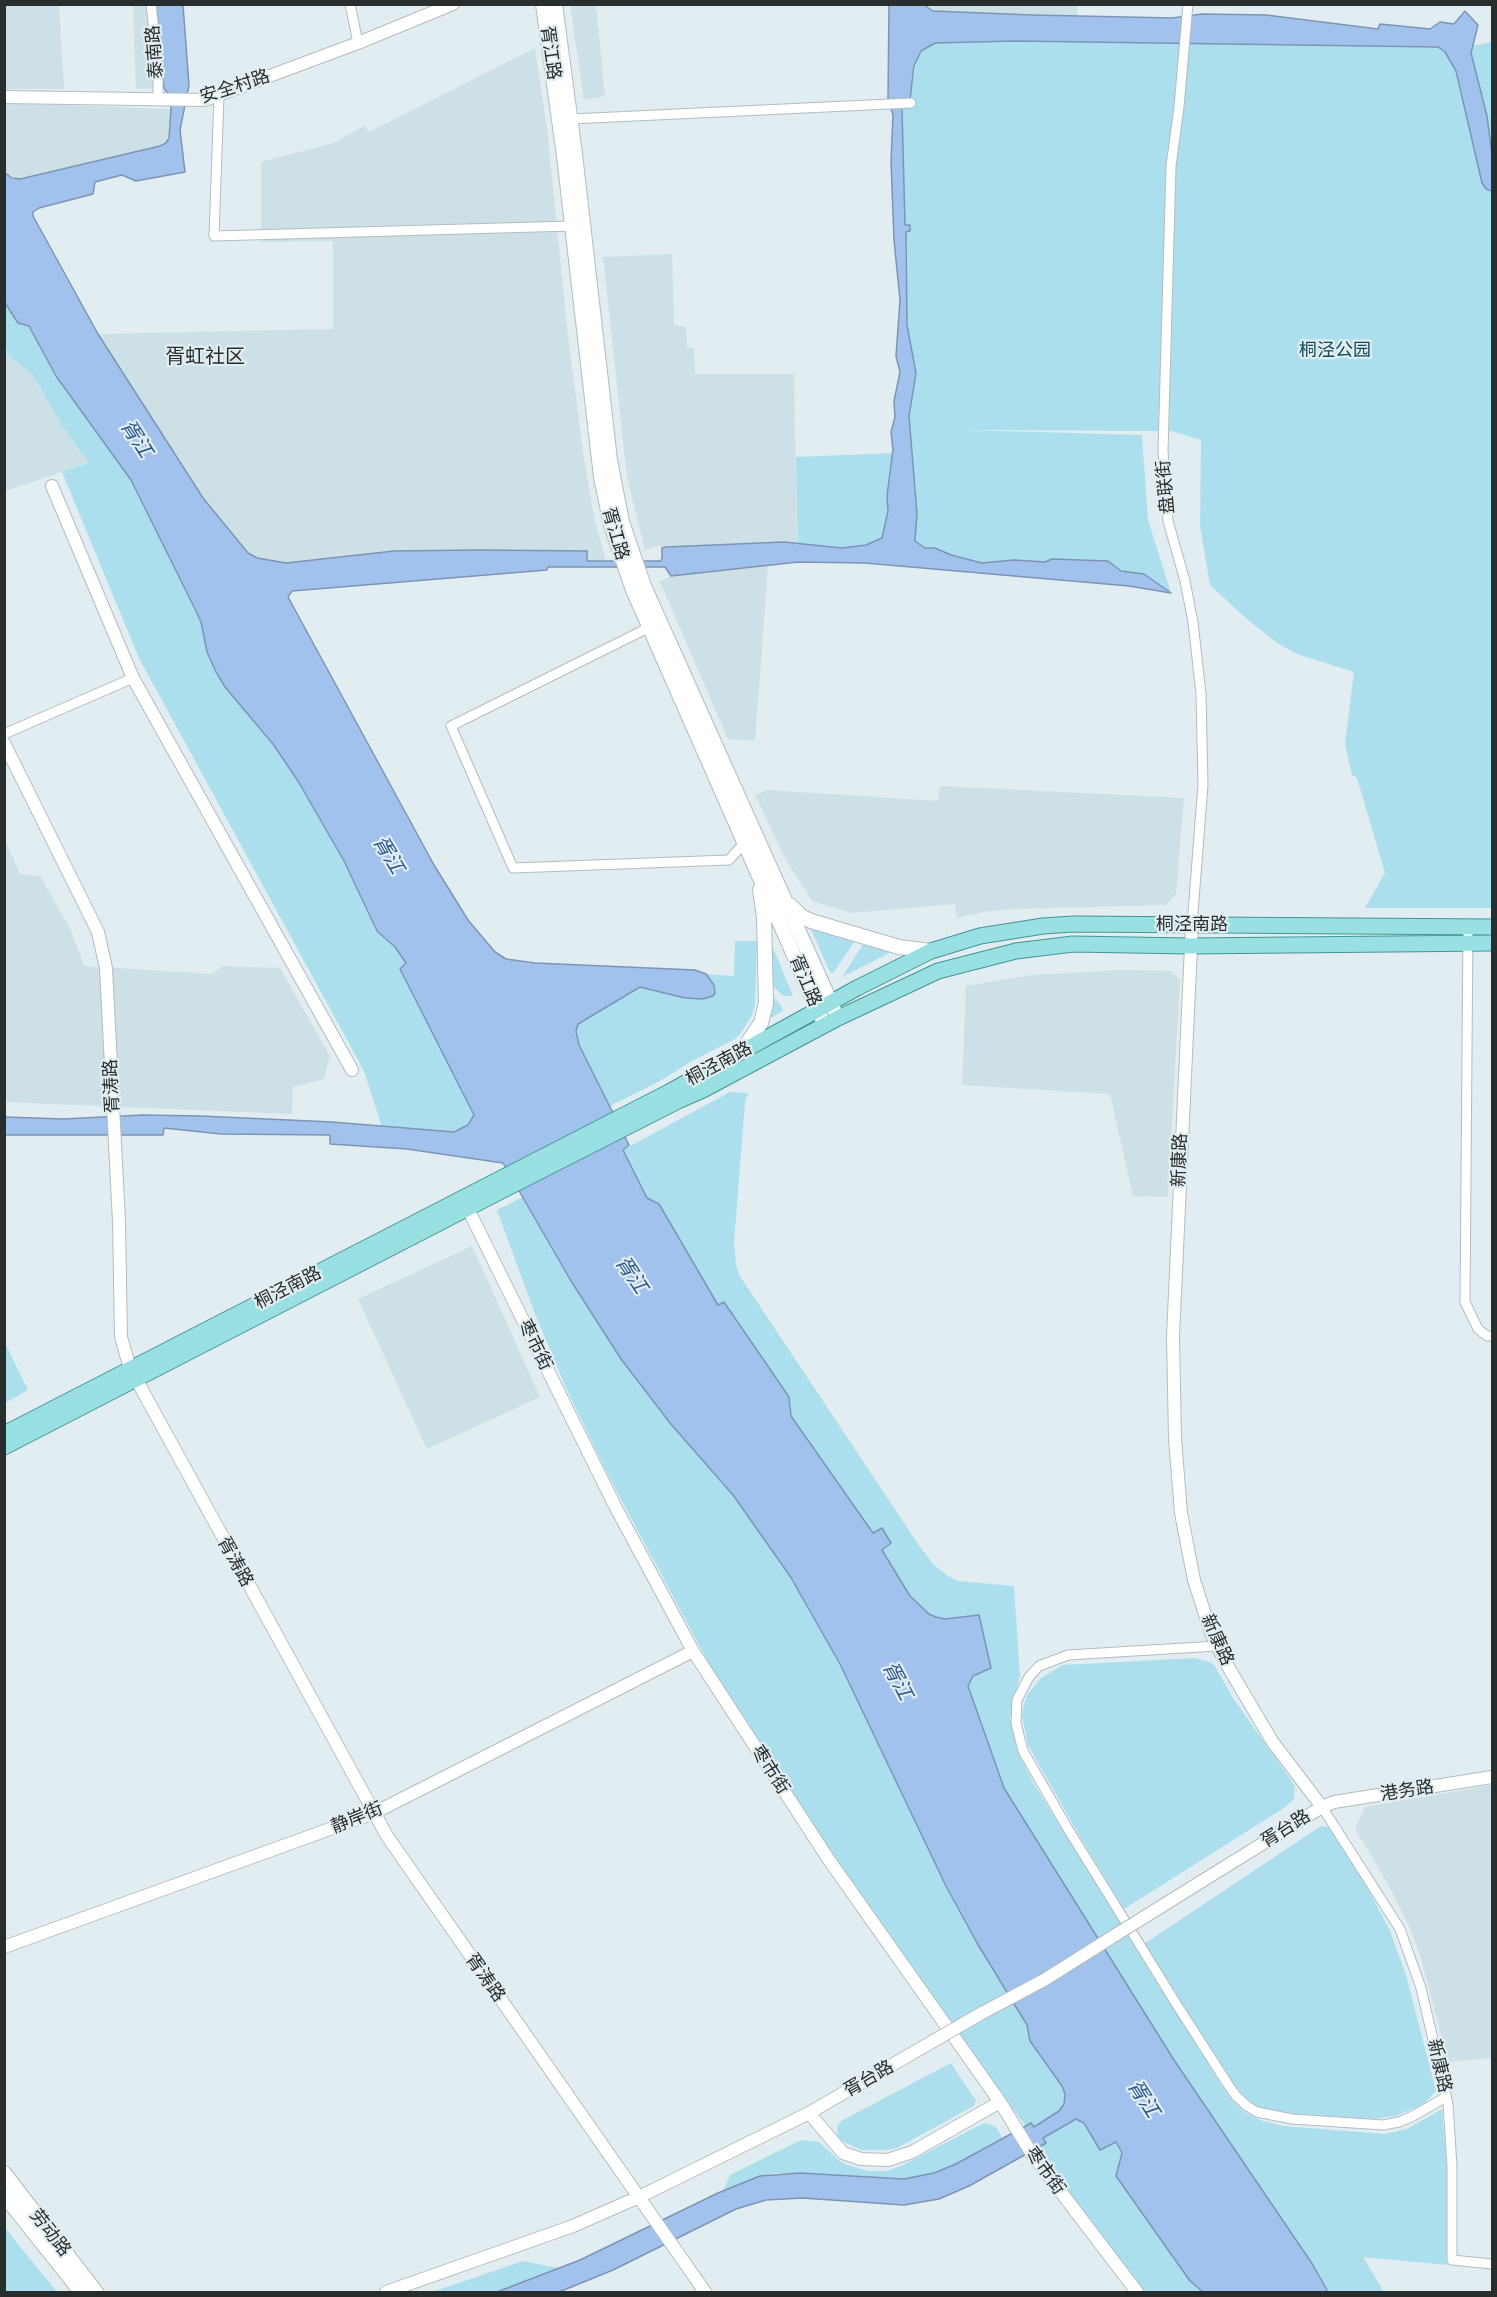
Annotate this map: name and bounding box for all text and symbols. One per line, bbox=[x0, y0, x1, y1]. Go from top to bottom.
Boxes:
street label: 泰南路 bbox=[142, 24, 168, 80]
street label: 胥江路 bbox=[536, 25, 564, 81]
street label: 安全村路 bbox=[197, 66, 273, 108]
park label: 桐泾公园 bbox=[1299, 340, 1371, 362]
district label: 胥虹社区 bbox=[165, 345, 245, 369]
water label: 胥江 bbox=[115, 416, 157, 462]
street label: 盘联街 bbox=[1153, 459, 1179, 515]
street label: 胥江路 bbox=[597, 505, 633, 563]
water label: 胥江 bbox=[367, 832, 409, 878]
street label: 桐泾南路 bbox=[1156, 914, 1228, 936]
street label: 胥江路 bbox=[785, 952, 825, 1010]
street label: 桐泾南路 bbox=[682, 1038, 756, 1090]
street label: 胥涛路 bbox=[100, 1058, 124, 1114]
street label: 新康路 bbox=[1168, 1133, 1192, 1187]
water label: 胥江 bbox=[610, 1252, 652, 1298]
street label: 桐泾南路 bbox=[251, 1262, 325, 1314]
street label: 枣市街 bbox=[513, 1316, 557, 1374]
street label: 胥涛路 bbox=[212, 1533, 258, 1591]
street label: 新康路 bbox=[1196, 1611, 1238, 1669]
water label: 胥江 bbox=[877, 1658, 917, 1704]
street label: 枣市街 bbox=[746, 1741, 794, 1799]
street label: 港务路 bbox=[1379, 1776, 1435, 1806]
street label: 静岸街 bbox=[328, 1798, 386, 1838]
street label: 胥台路 bbox=[1257, 1806, 1315, 1852]
street label: 胥涛路 bbox=[461, 1950, 509, 2006]
street label: 新康路 bbox=[1422, 2037, 1456, 2095]
street label: 胥台路 bbox=[840, 2056, 898, 2102]
water label: 胥江 bbox=[1122, 2076, 1164, 2122]
street label: 枣市街 bbox=[1020, 2143, 1070, 2199]
street label: 劳动路 bbox=[25, 2205, 75, 2261]

